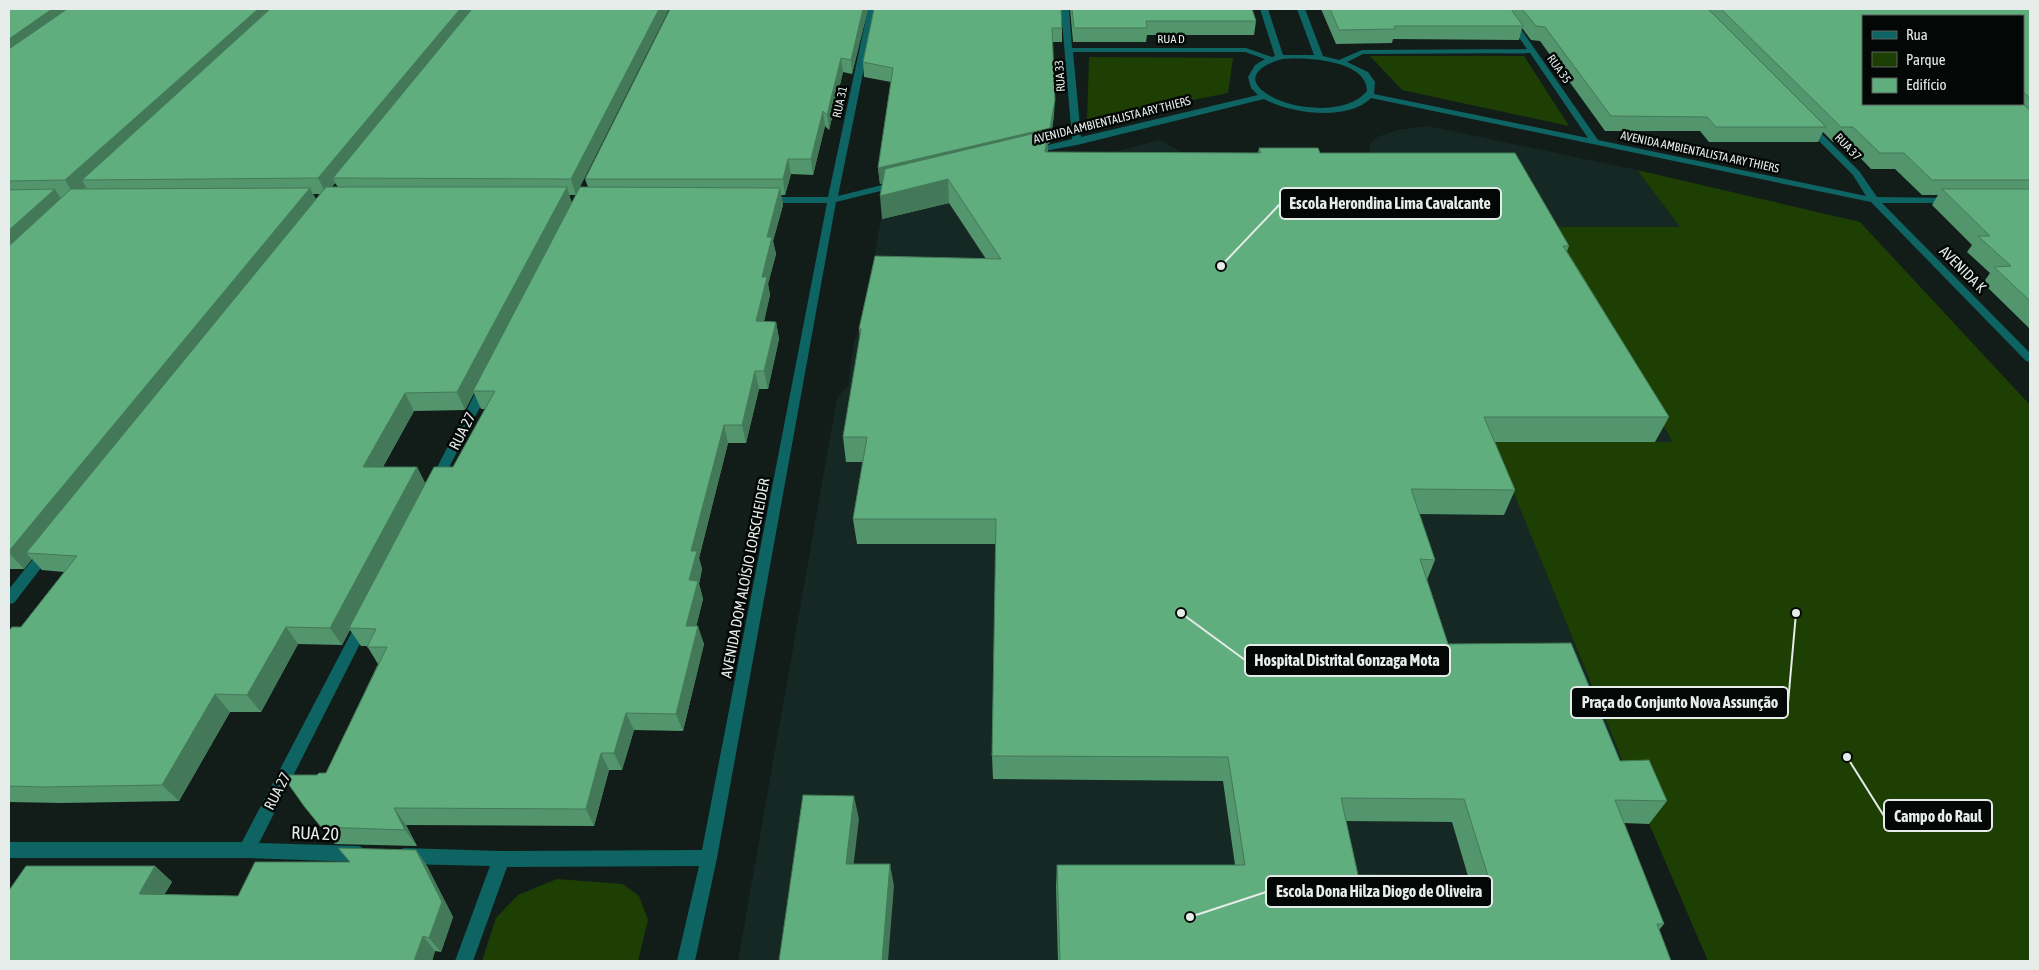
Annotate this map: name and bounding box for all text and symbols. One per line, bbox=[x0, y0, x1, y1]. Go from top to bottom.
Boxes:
legend bbox=[1862, 15, 2024, 105]
text: Rua bbox=[1906, 26, 1928, 43]
street label: RUA D bbox=[1157, 32, 1185, 46]
text: Parque bbox=[1906, 51, 1946, 68]
street label: RUA 35 bbox=[1544, 52, 1574, 86]
street label: RUA 33 bbox=[1052, 60, 1068, 92]
text: Edifício bbox=[1906, 76, 1947, 93]
street label: RUA 31 bbox=[830, 85, 850, 119]
street label: AVENIDA AMBIENTALISTA ARY THIERS bbox=[1032, 94, 1192, 146]
street label: AVENIDA AMBIENTALISTA ARY THIERS bbox=[1619, 128, 1781, 176]
street label: RUA 37 bbox=[1832, 131, 1864, 164]
callout: Escola Herondina Lima Cavalcante bbox=[1280, 188, 1501, 219]
text: Escola Herondina Lima Cavalcante bbox=[1289, 194, 1491, 212]
street label: AVENIDA K bbox=[1936, 242, 1990, 296]
street label: RUA 27 bbox=[445, 409, 479, 453]
street label: AVENIDA DOM ALOÍSIO LORSCHEIDER bbox=[717, 476, 773, 679]
callout: Hospital Distrital Gonzaga Mota bbox=[1245, 645, 1450, 676]
text: Hospital Distrital Gonzaga Mota bbox=[1254, 651, 1440, 669]
callout: Praça do Conjunto Nova Assunção bbox=[1571, 687, 1788, 718]
text: Praça do Conjunto Nova Assunção bbox=[1582, 693, 1779, 711]
street label: RUA 27 bbox=[260, 769, 294, 813]
callout: Campo do Raul bbox=[1884, 800, 1992, 831]
text: Campo do Raul bbox=[1894, 807, 1983, 825]
street label: RUA 20 bbox=[291, 822, 339, 844]
callout: Escola Dona Hilza Diogo de Oliveira bbox=[1266, 876, 1492, 907]
text: Escola Dona Hilza Diogo de Oliveira bbox=[1276, 882, 1482, 900]

